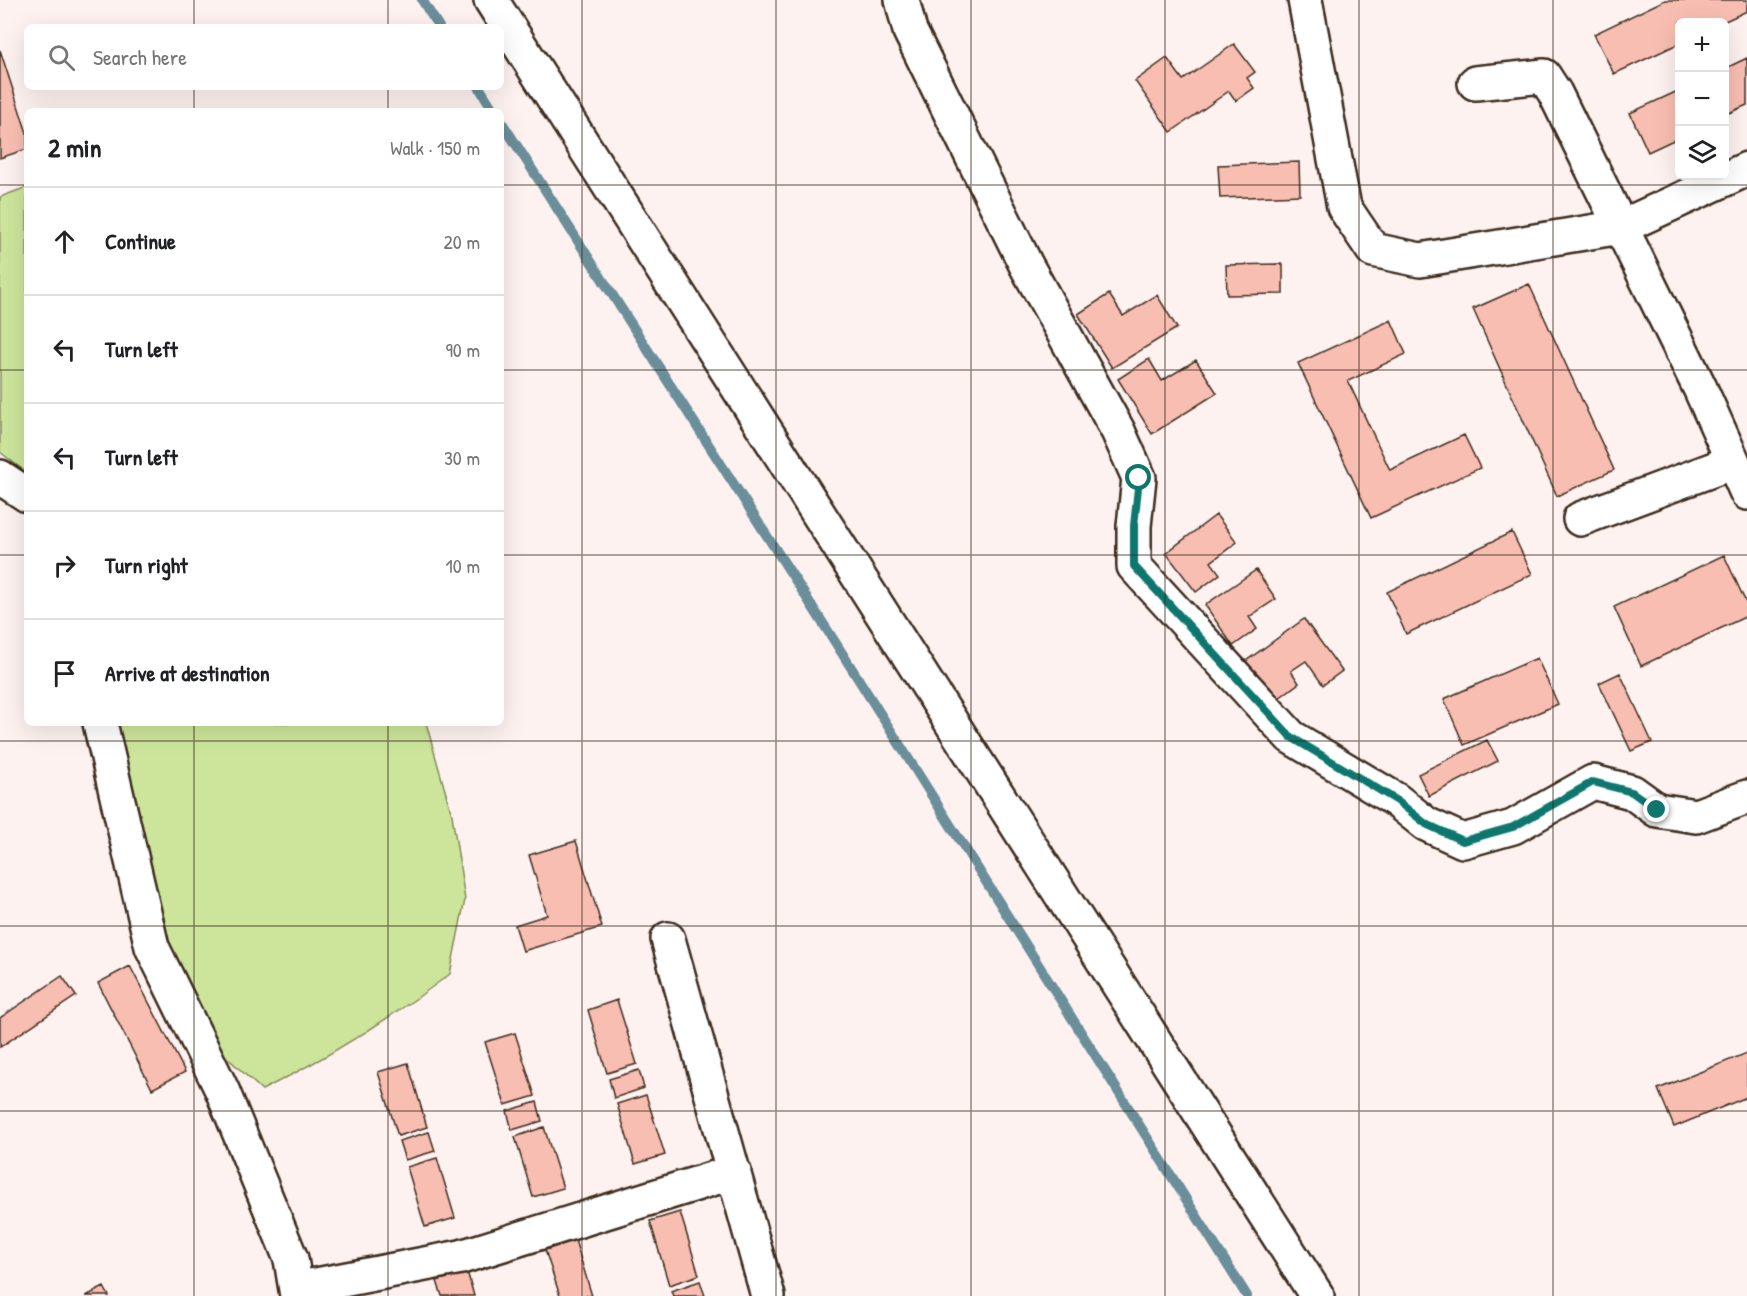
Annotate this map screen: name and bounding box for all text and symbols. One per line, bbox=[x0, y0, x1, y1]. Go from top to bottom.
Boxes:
map controls bbox=[1675, 18, 1729, 180]
button: + bbox=[1675, 18, 1729, 72]
search box bbox=[24, 24, 504, 90]
icon: search bbox=[45, 41, 78, 74]
text: Search here bbox=[93, 42, 187, 72]
button: − bbox=[1675, 72, 1729, 126]
button: layers bbox=[1675, 126, 1729, 180]
text: 2 min bbox=[48, 130, 101, 165]
text: Walk · 150 m bbox=[390, 134, 480, 161]
icon: ahead bbox=[48, 225, 81, 258]
text: Continue bbox=[105, 226, 176, 256]
text: 20 m bbox=[443, 228, 480, 255]
icon: left bbox=[48, 333, 81, 366]
text: Turn left bbox=[105, 334, 178, 364]
text: 90 m bbox=[446, 336, 480, 363]
icon: left bbox=[48, 441, 81, 474]
text: Turn left bbox=[105, 442, 178, 472]
text: 30 m bbox=[444, 444, 480, 471]
route start bbox=[1125, 464, 1151, 490]
icon: right bbox=[48, 549, 81, 582]
text: Turn right bbox=[105, 550, 188, 580]
text: 10 m bbox=[446, 552, 480, 579]
icon: arrive bbox=[48, 657, 81, 690]
text: Arrive at destination bbox=[105, 658, 270, 688]
route end bbox=[1643, 796, 1669, 822]

